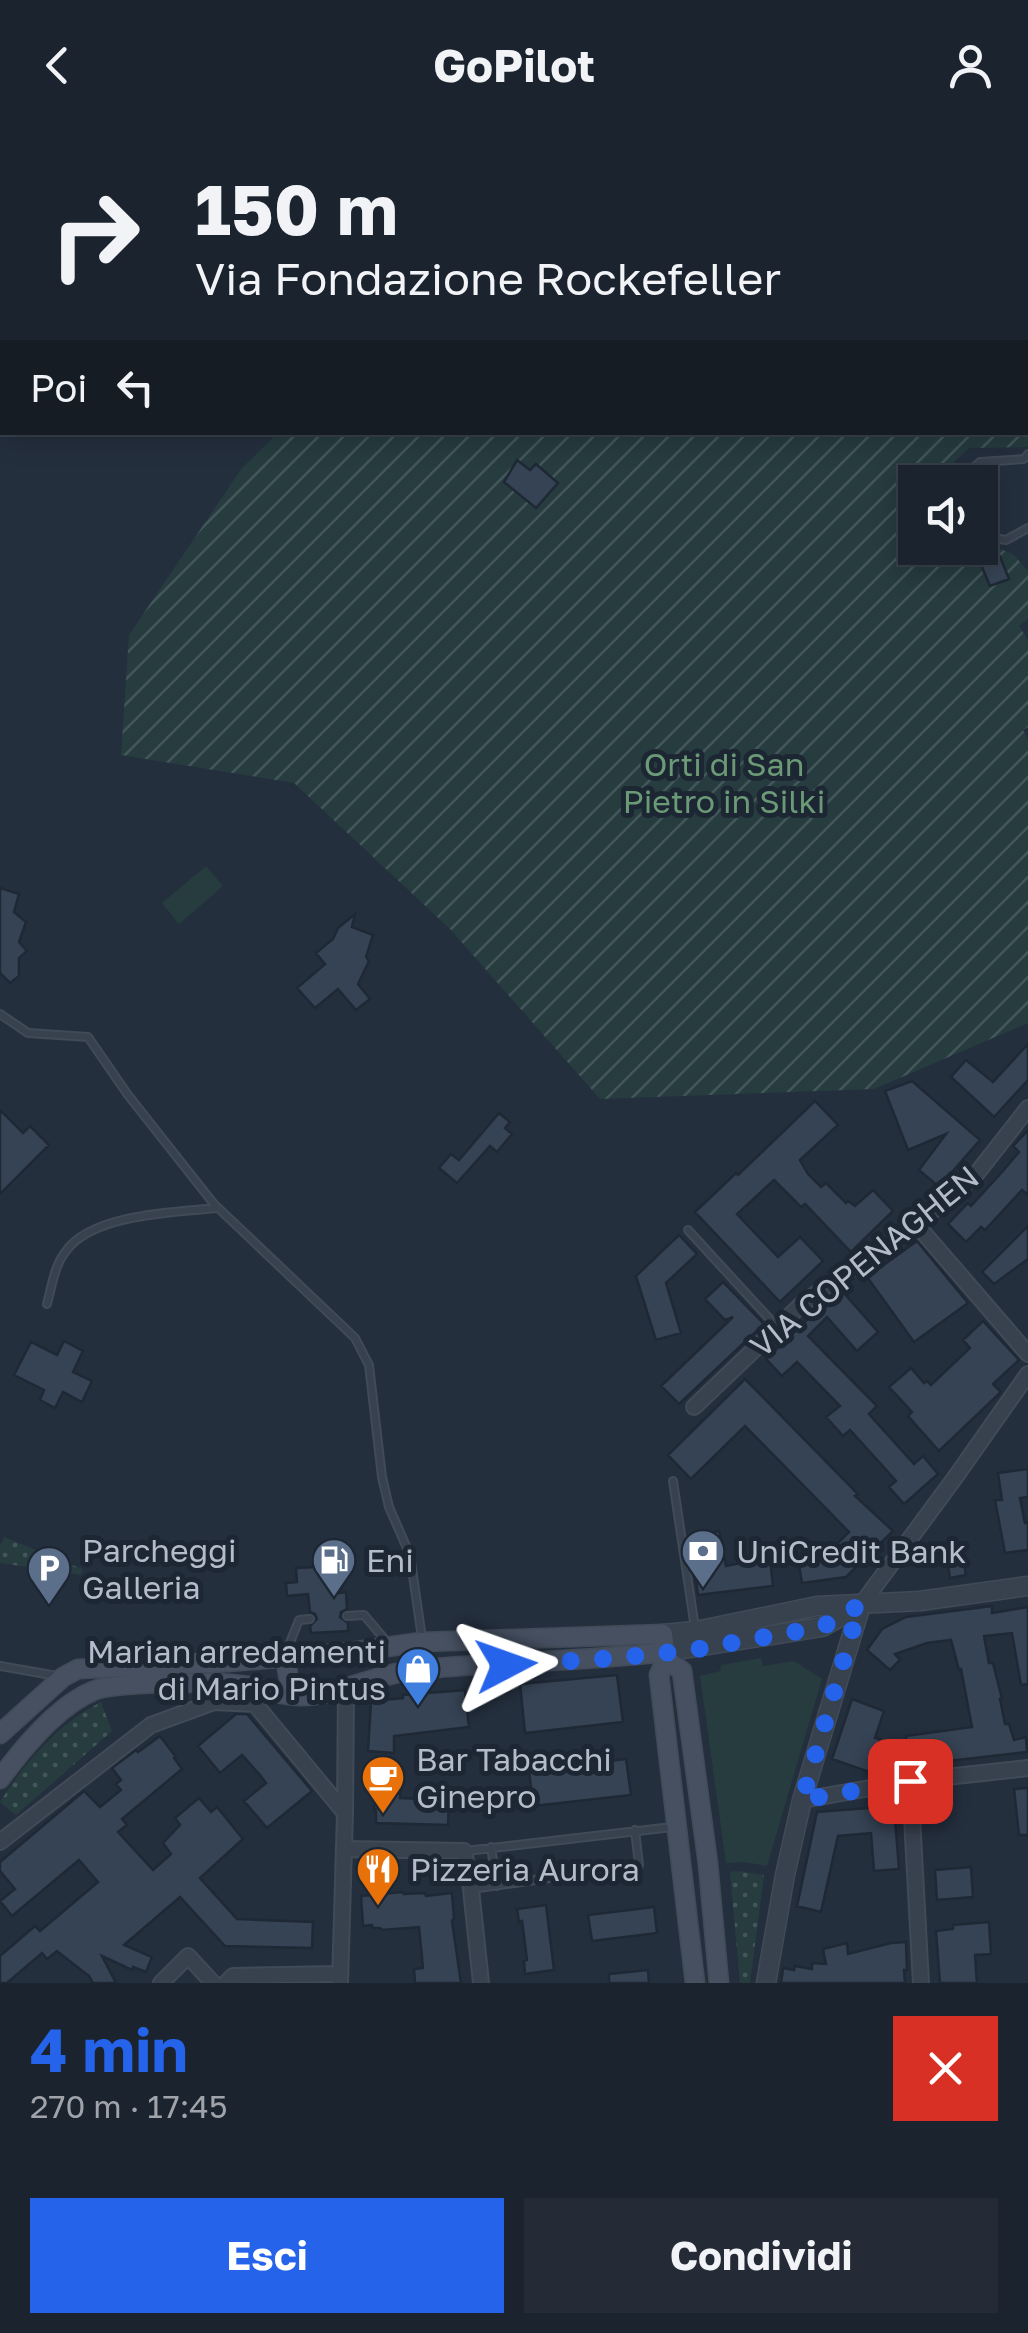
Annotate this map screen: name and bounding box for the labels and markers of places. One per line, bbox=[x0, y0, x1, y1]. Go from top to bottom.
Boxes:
bank icon: UniCredit Bank bbox=[680, 1528, 726, 1589]
place label: Parcheggi Galleria bbox=[82, 1531, 237, 1606]
place label: UniCredit Bank bbox=[736, 1532, 966, 1570]
fuel station icon: Eni bbox=[311, 1537, 357, 1598]
place label: Eni bbox=[366, 1541, 414, 1579]
parking icon: Parcheggi Galleria bbox=[26, 1545, 72, 1606]
place label: Marian arredamenti di Mario Pintus bbox=[87, 1632, 386, 1707]
shop icon: Marian arredamenti di Mario Pintus bbox=[395, 1646, 441, 1707]
pin bbox=[868, 1739, 953, 1824]
place label: Bar Tabacchi Ginepro bbox=[416, 1740, 612, 1815]
cafe icon: Bar Tabacchi Ginepro bbox=[360, 1754, 406, 1815]
restaurant icon: Pizzeria Aurora bbox=[355, 1846, 401, 1907]
place label: Pizzeria Aurora bbox=[410, 1850, 640, 1888]

